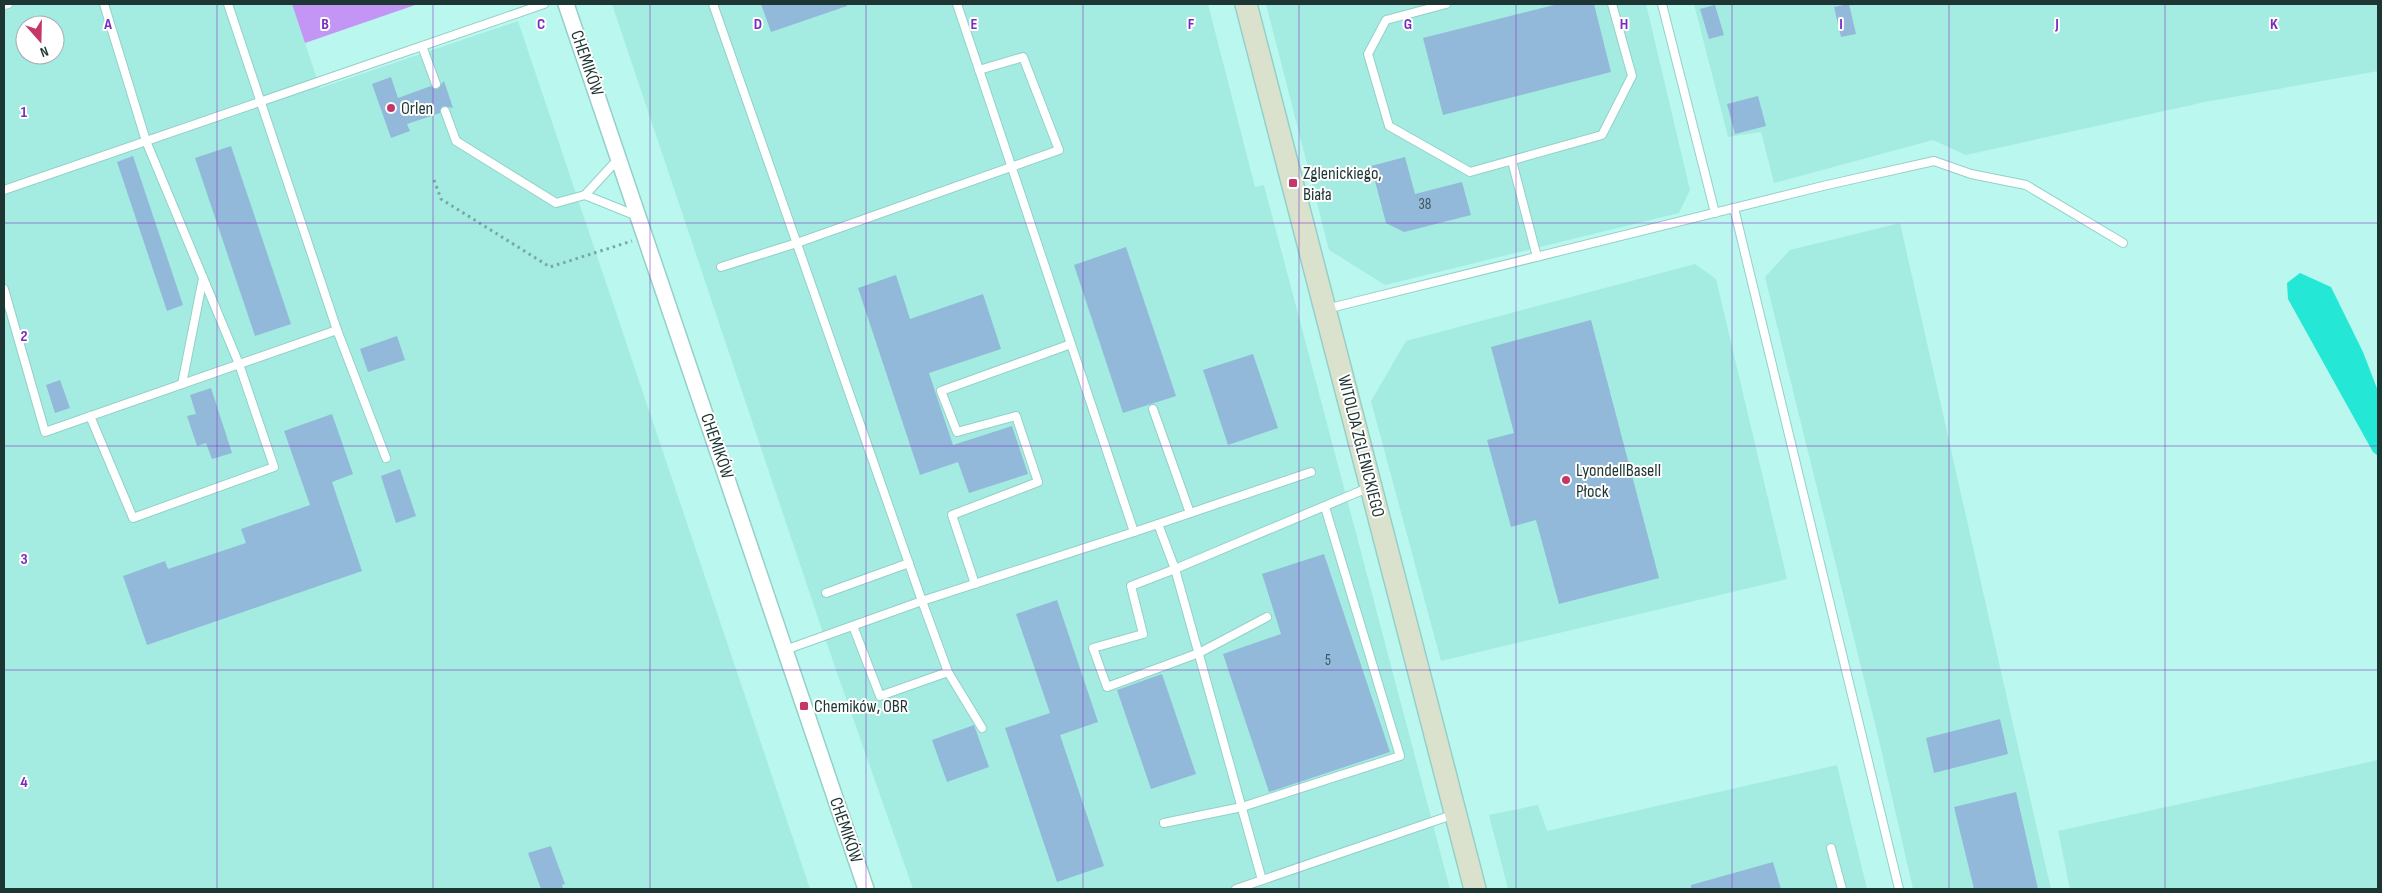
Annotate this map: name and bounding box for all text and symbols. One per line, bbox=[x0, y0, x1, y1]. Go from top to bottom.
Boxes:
north arrow bbox=[15, 15, 65, 65]
text: A bbox=[103, 15, 112, 34]
text: B bbox=[321, 15, 329, 34]
text: C bbox=[537, 15, 545, 34]
text: D bbox=[754, 15, 762, 34]
text: E bbox=[971, 15, 978, 34]
text: F bbox=[1188, 15, 1195, 34]
text: G bbox=[1404, 15, 1412, 34]
text: H bbox=[1620, 15, 1628, 34]
text: I bbox=[1839, 15, 1843, 34]
text: J bbox=[2054, 15, 2059, 34]
text: K bbox=[2270, 15, 2278, 34]
street label: CHEMIKÓW bbox=[566, 27, 608, 99]
text: N bbox=[38, 42, 51, 61]
place label: Orlen bbox=[401, 98, 433, 119]
marker: Orlen bbox=[385, 102, 397, 114]
text: 1 bbox=[21, 103, 28, 122]
place label: Zglenickiego, Biała bbox=[1303, 163, 1382, 205]
marker: Zglenickiego, Biała bbox=[1287, 177, 1299, 189]
house number: 38 bbox=[1419, 195, 1431, 214]
text: 2 bbox=[20, 327, 28, 346]
street label: WITOLDA ZGLENICKIEGO bbox=[1333, 373, 1389, 519]
street label: CHEMIKÓW bbox=[696, 410, 738, 482]
place label: LyondellBasell Płock bbox=[1576, 460, 1661, 502]
marker: LyondellBasell Płock bbox=[1560, 474, 1572, 486]
text: 3 bbox=[20, 550, 28, 569]
house number: 5 bbox=[1325, 651, 1331, 670]
place label: Chemików, OBR bbox=[814, 696, 908, 717]
marker: Chemików, OBR bbox=[798, 700, 810, 712]
text: 4 bbox=[20, 773, 28, 792]
street label: CHEMIKÓW bbox=[825, 794, 867, 866]

